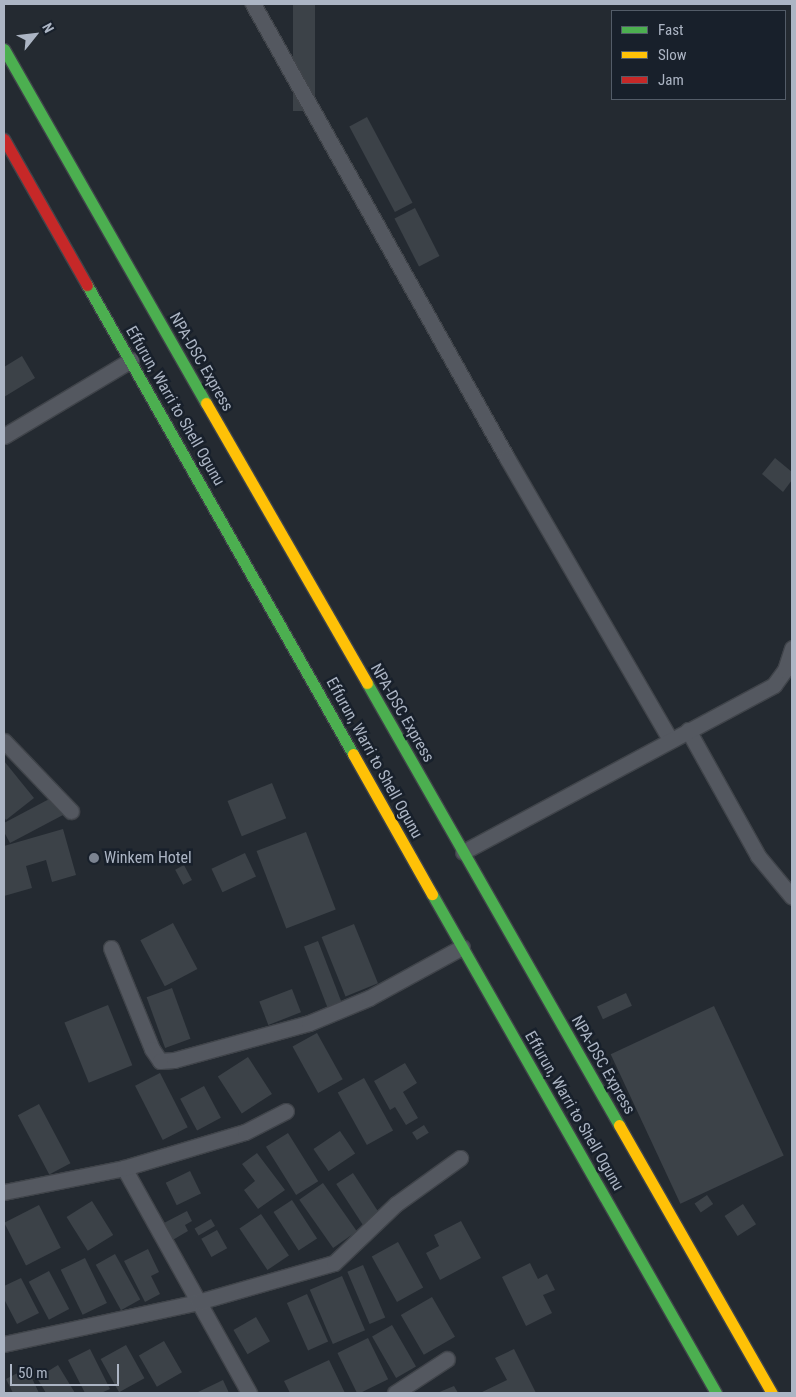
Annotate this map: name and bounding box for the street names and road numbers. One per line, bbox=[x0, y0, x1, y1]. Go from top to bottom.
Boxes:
street label: NPA-DSC Express bbox=[165, 309, 237, 415]
street label: Effurun, Warri to Shell Ogunu bbox=[121, 323, 229, 489]
street label: NPA-DSC Express bbox=[366, 660, 438, 766]
street label: Effurun, Warri to Shell Ogunu bbox=[322, 674, 426, 842]
street label: NPA-DSC Express bbox=[567, 1012, 639, 1118]
street label: Effurun, Warri to Shell Ogunu bbox=[520, 1028, 628, 1194]

